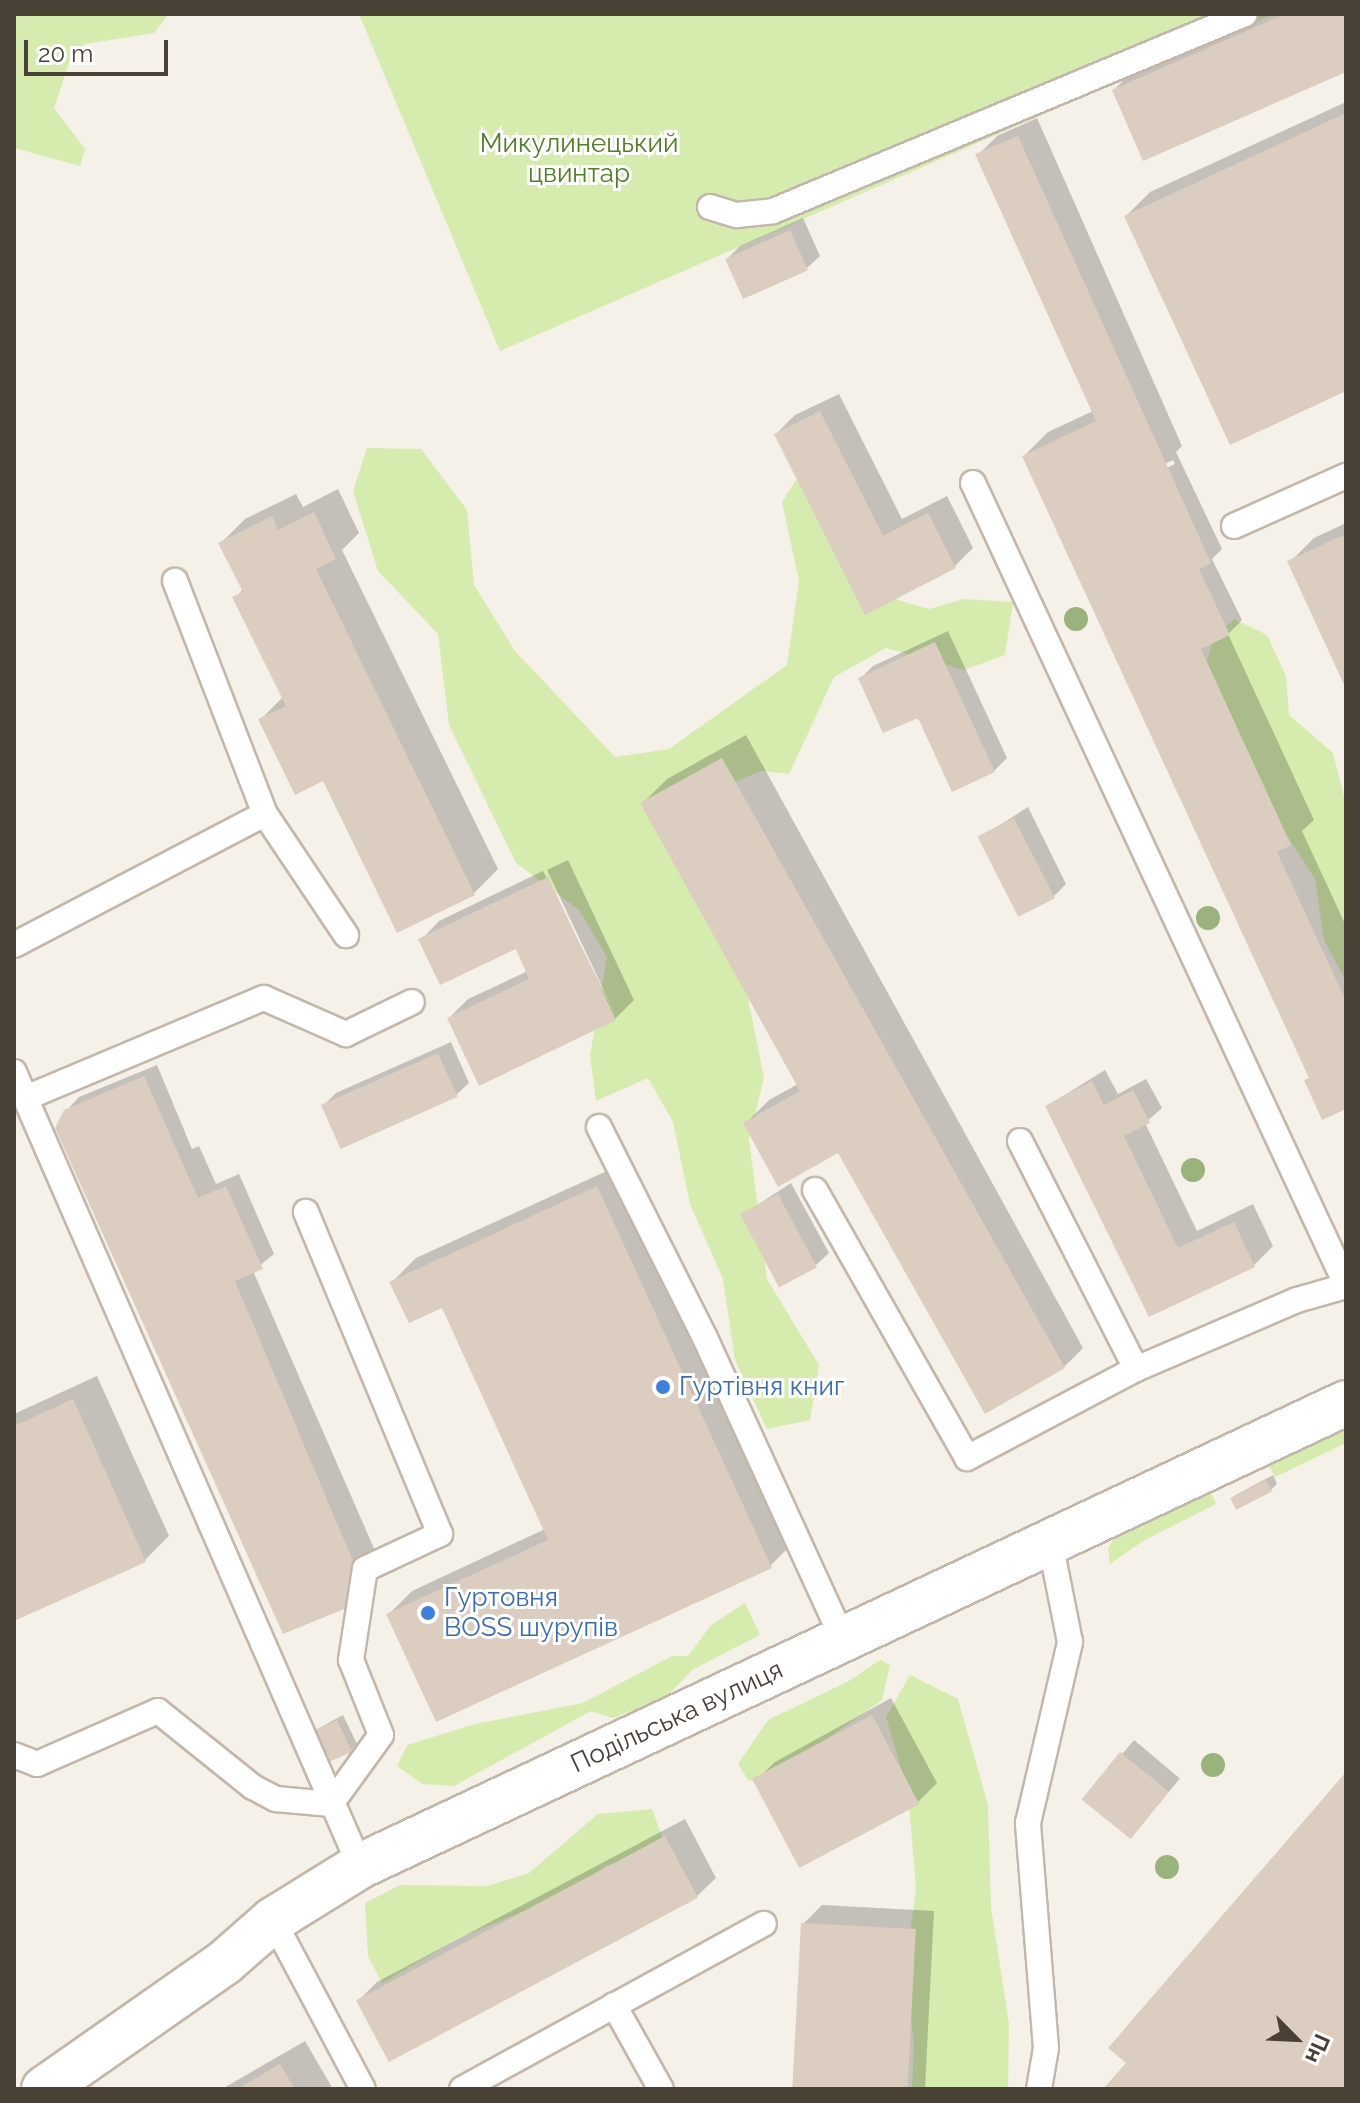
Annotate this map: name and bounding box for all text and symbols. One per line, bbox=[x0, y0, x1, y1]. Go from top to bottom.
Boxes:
scale bar bbox=[28, 24, 172, 74]
text: 20 m bbox=[38, 39, 93, 68]
park label: Микулинецький цвинтар bbox=[480, 128, 678, 190]
place label: Гуртівня книг bbox=[679, 1371, 844, 1403]
marker: Гуртівня книг bbox=[654, 1378, 672, 1396]
place label: Гуртовня BOSS шурупів bbox=[444, 1582, 618, 1644]
marker: Гуртовня BOSS шурупів bbox=[419, 1604, 437, 1622]
street label: Подільська вулиця bbox=[566, 1654, 788, 1780]
north arrow bbox=[1256, 1999, 1336, 2079]
text: Пн bbox=[1300, 2030, 1336, 2067]

